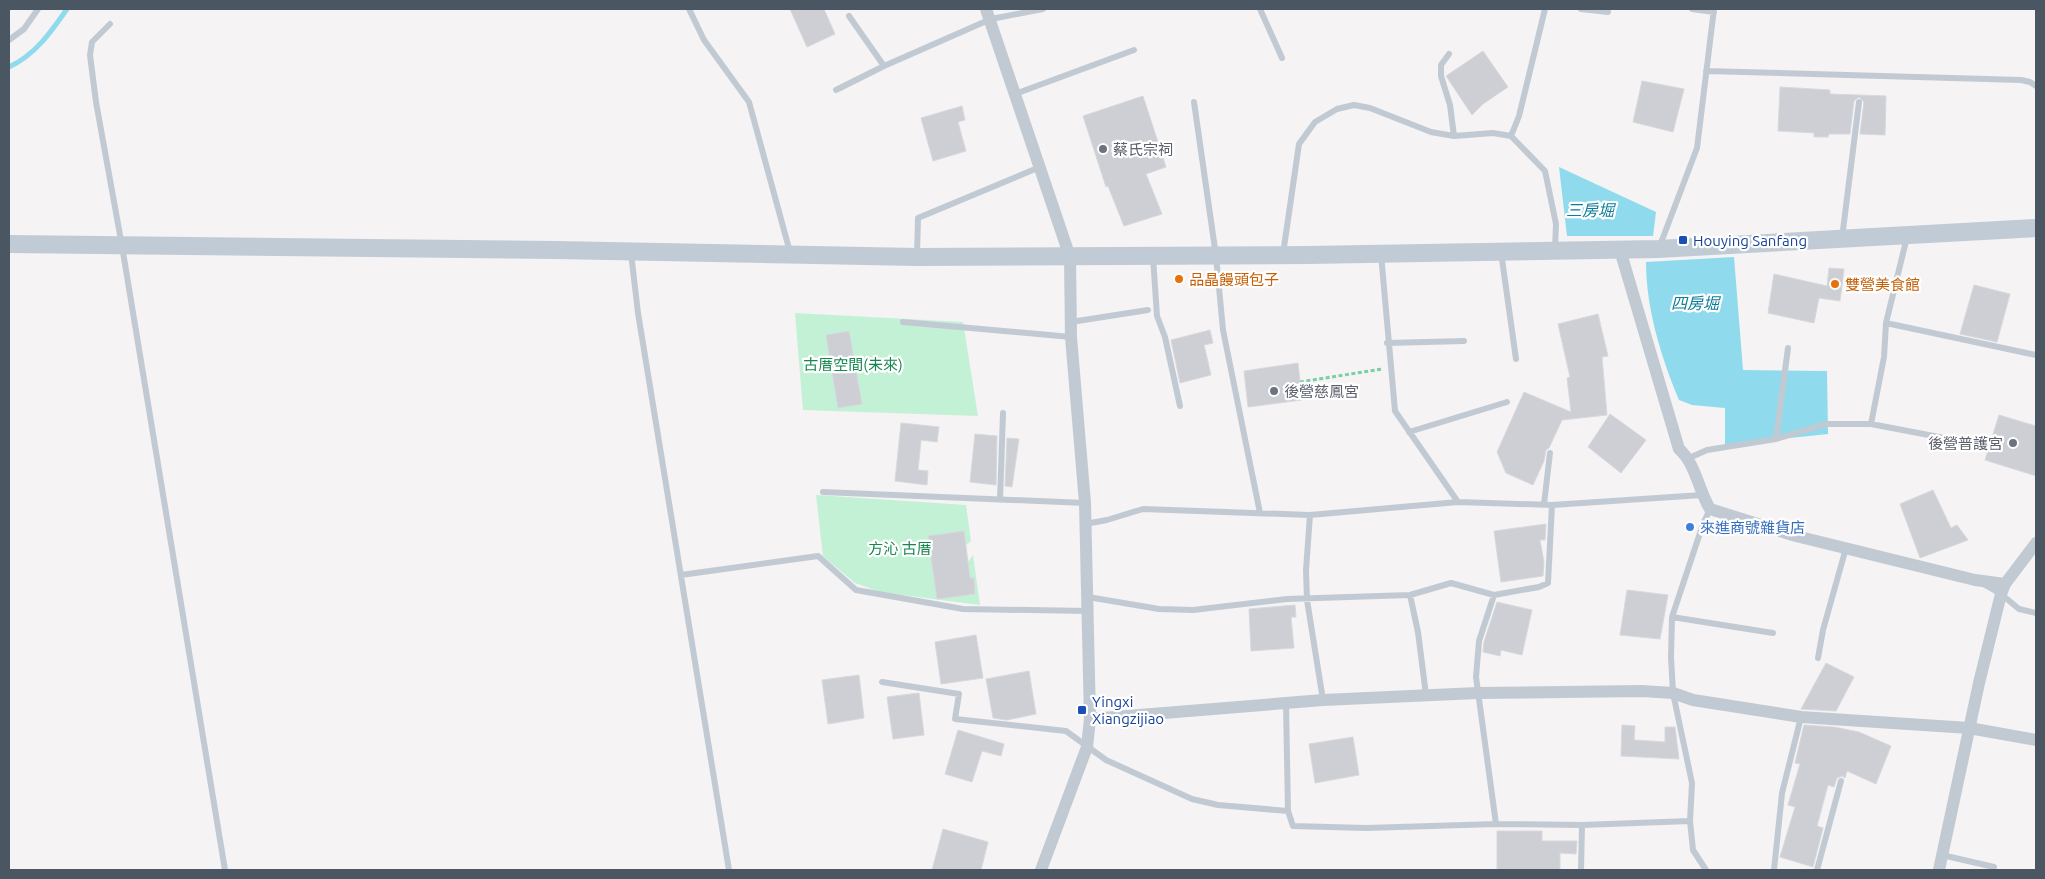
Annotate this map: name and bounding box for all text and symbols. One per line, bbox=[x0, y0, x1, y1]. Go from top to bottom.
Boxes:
place label: 蔡氏宗祠 bbox=[1113, 141, 1173, 158]
marker: 蔡氏宗祠 bbox=[1097, 143, 1109, 155]
water label: 三房堀 bbox=[1566, 201, 1617, 219]
place label: Houying Sanfang bbox=[1693, 232, 1807, 249]
marker: Houying Sanfang bbox=[1677, 234, 1689, 246]
place label: 品晶饅頭包子 bbox=[1189, 271, 1279, 288]
marker: 品晶饅頭包子 bbox=[1173, 273, 1185, 285]
place label: 雙營美食館 bbox=[1845, 276, 1920, 293]
marker: 雙營美食館 bbox=[1829, 278, 1841, 290]
water label: 四房堀 bbox=[1671, 294, 1722, 312]
park label: 古厝空間(未來) bbox=[803, 356, 903, 373]
place label: 後營慈鳳宮 bbox=[1284, 383, 1359, 400]
marker: 後營慈鳳宮 bbox=[1268, 385, 1280, 397]
place label: 後營普護宮 bbox=[1928, 435, 2003, 452]
marker: 後營普護宮 bbox=[2007, 437, 2019, 449]
place label: 來進商號雜貨店 bbox=[1700, 519, 1805, 536]
marker: 來進商號雜貨店 bbox=[1684, 521, 1696, 533]
park label: 方沁 古厝 bbox=[868, 540, 932, 557]
place label: Yingxi Xiangzijiao bbox=[1092, 693, 1164, 727]
marker: Yingxi Xiangzijiao bbox=[1076, 704, 1088, 716]

